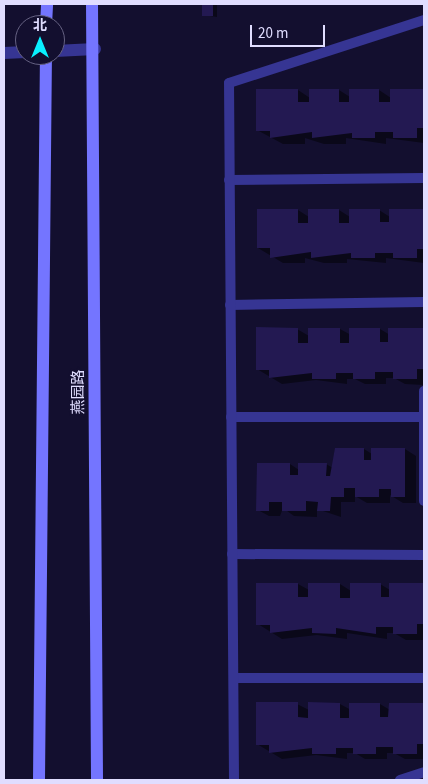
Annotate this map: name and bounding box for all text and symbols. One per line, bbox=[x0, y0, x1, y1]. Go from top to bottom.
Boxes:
north arrow bbox=[15, 15, 65, 65]
scale bar bbox=[253, 15, 328, 47]
text: 北 bbox=[33, 16, 47, 36]
text: 20 m bbox=[258, 23, 288, 44]
street label: 燕园路 bbox=[70, 370, 88, 414]

